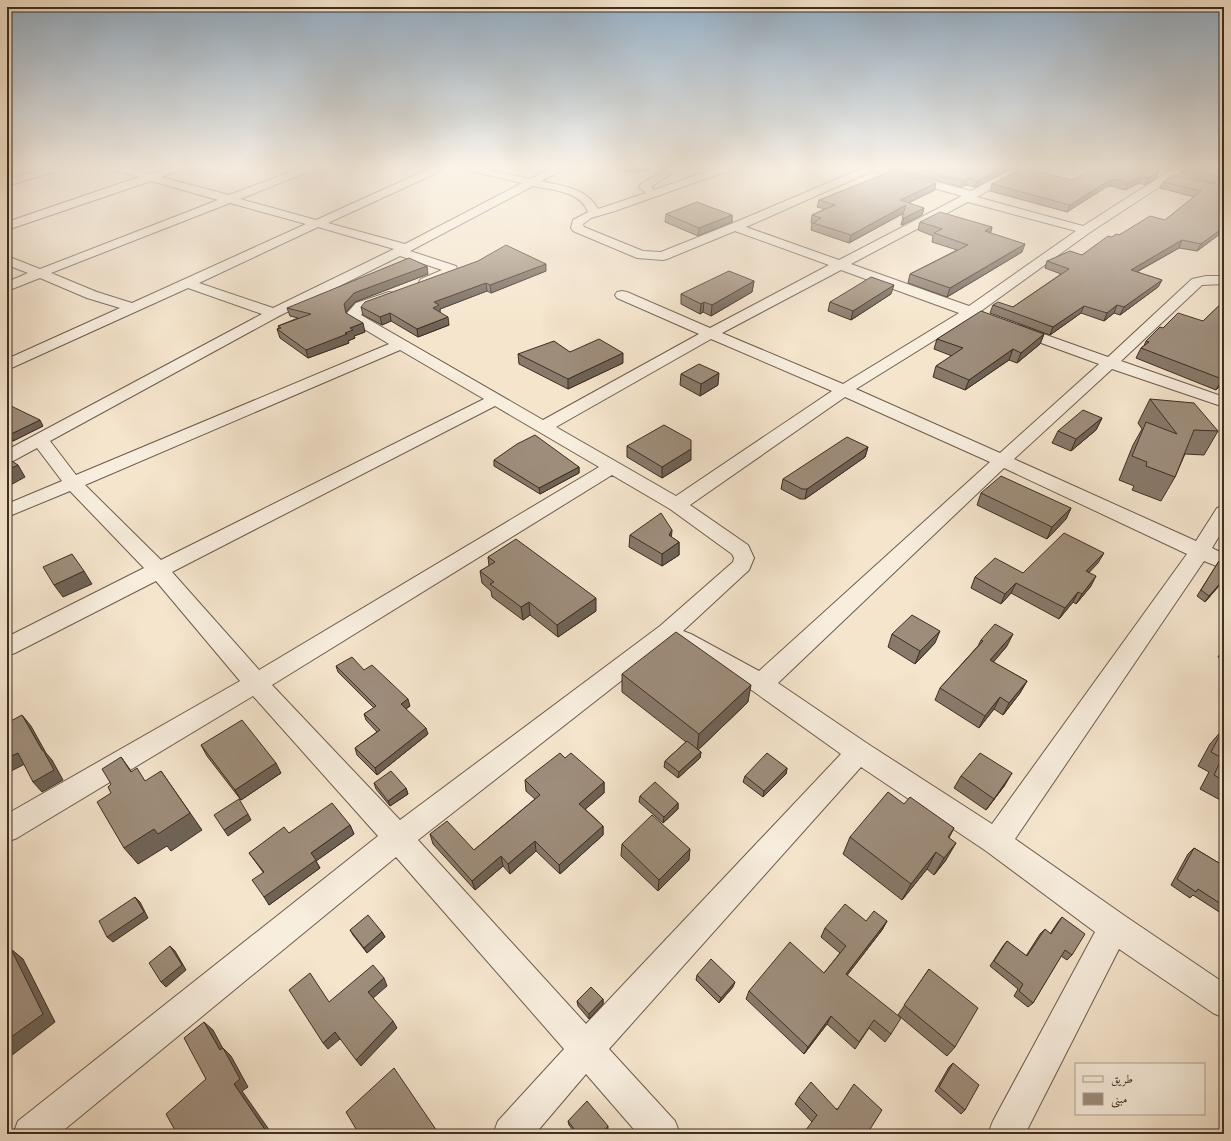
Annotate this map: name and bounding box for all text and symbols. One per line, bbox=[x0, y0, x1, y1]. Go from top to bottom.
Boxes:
legend bbox=[1075, 1063, 1205, 1115]
text: طريق bbox=[1111, 1071, 1133, 1087]
text: مبنى bbox=[1111, 1091, 1127, 1108]

